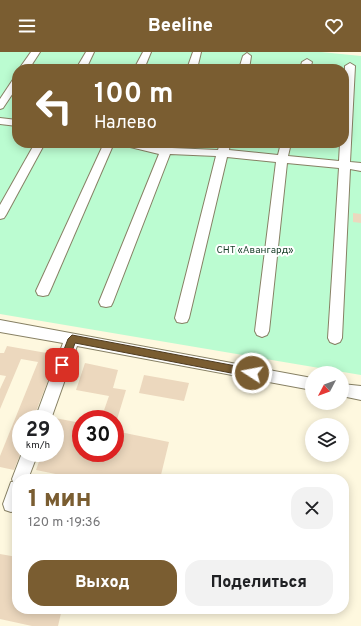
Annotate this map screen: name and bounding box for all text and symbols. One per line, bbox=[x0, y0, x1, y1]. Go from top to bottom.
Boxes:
icon: menu bbox=[16, 15, 38, 37]
text: Beeline bbox=[148, 15, 213, 38]
icon: heart bbox=[323, 15, 345, 37]
text: 100 m bbox=[94, 77, 174, 113]
icon: left bbox=[28, 80, 80, 132]
text: Налево bbox=[94, 112, 157, 135]
park label: СНТ «Авангард» bbox=[216, 244, 294, 257]
pin bbox=[45, 348, 79, 382]
position arrow bbox=[231, 352, 273, 394]
icon: arrive bbox=[51, 354, 73, 376]
north arrow bbox=[305, 366, 349, 410]
map controls bbox=[305, 366, 349, 462]
speed limit sign: 30 bbox=[72, 410, 124, 462]
text: 29 bbox=[26, 418, 50, 444]
button: layers bbox=[305, 418, 349, 462]
text: km/h bbox=[26, 439, 50, 452]
text: 1 мин bbox=[28, 485, 91, 515]
button: close bbox=[291, 487, 333, 529]
text: 120 m · 19:36 bbox=[28, 515, 100, 531]
button: Выход bbox=[28, 560, 177, 606]
button: Поделиться bbox=[185, 560, 333, 606]

